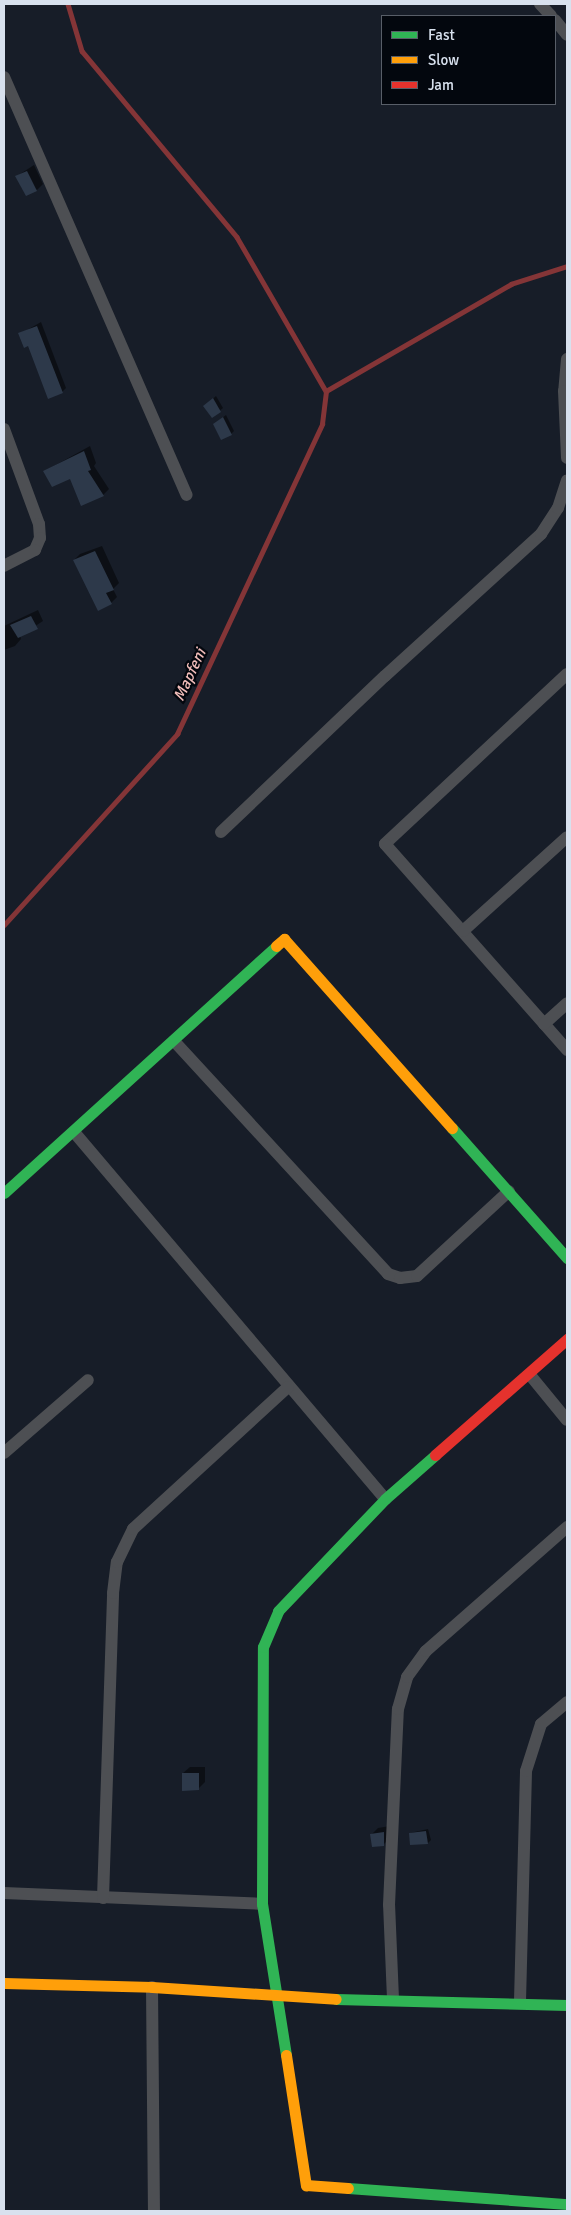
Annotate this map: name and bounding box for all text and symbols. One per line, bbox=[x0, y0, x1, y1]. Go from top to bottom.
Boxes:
legend bbox=[381, 15, 556, 105]
text: Fast bbox=[428, 26, 455, 44]
text: Slow bbox=[428, 51, 459, 69]
text: Jam bbox=[428, 76, 454, 94]
water label: Mapfeni bbox=[170, 646, 210, 704]

